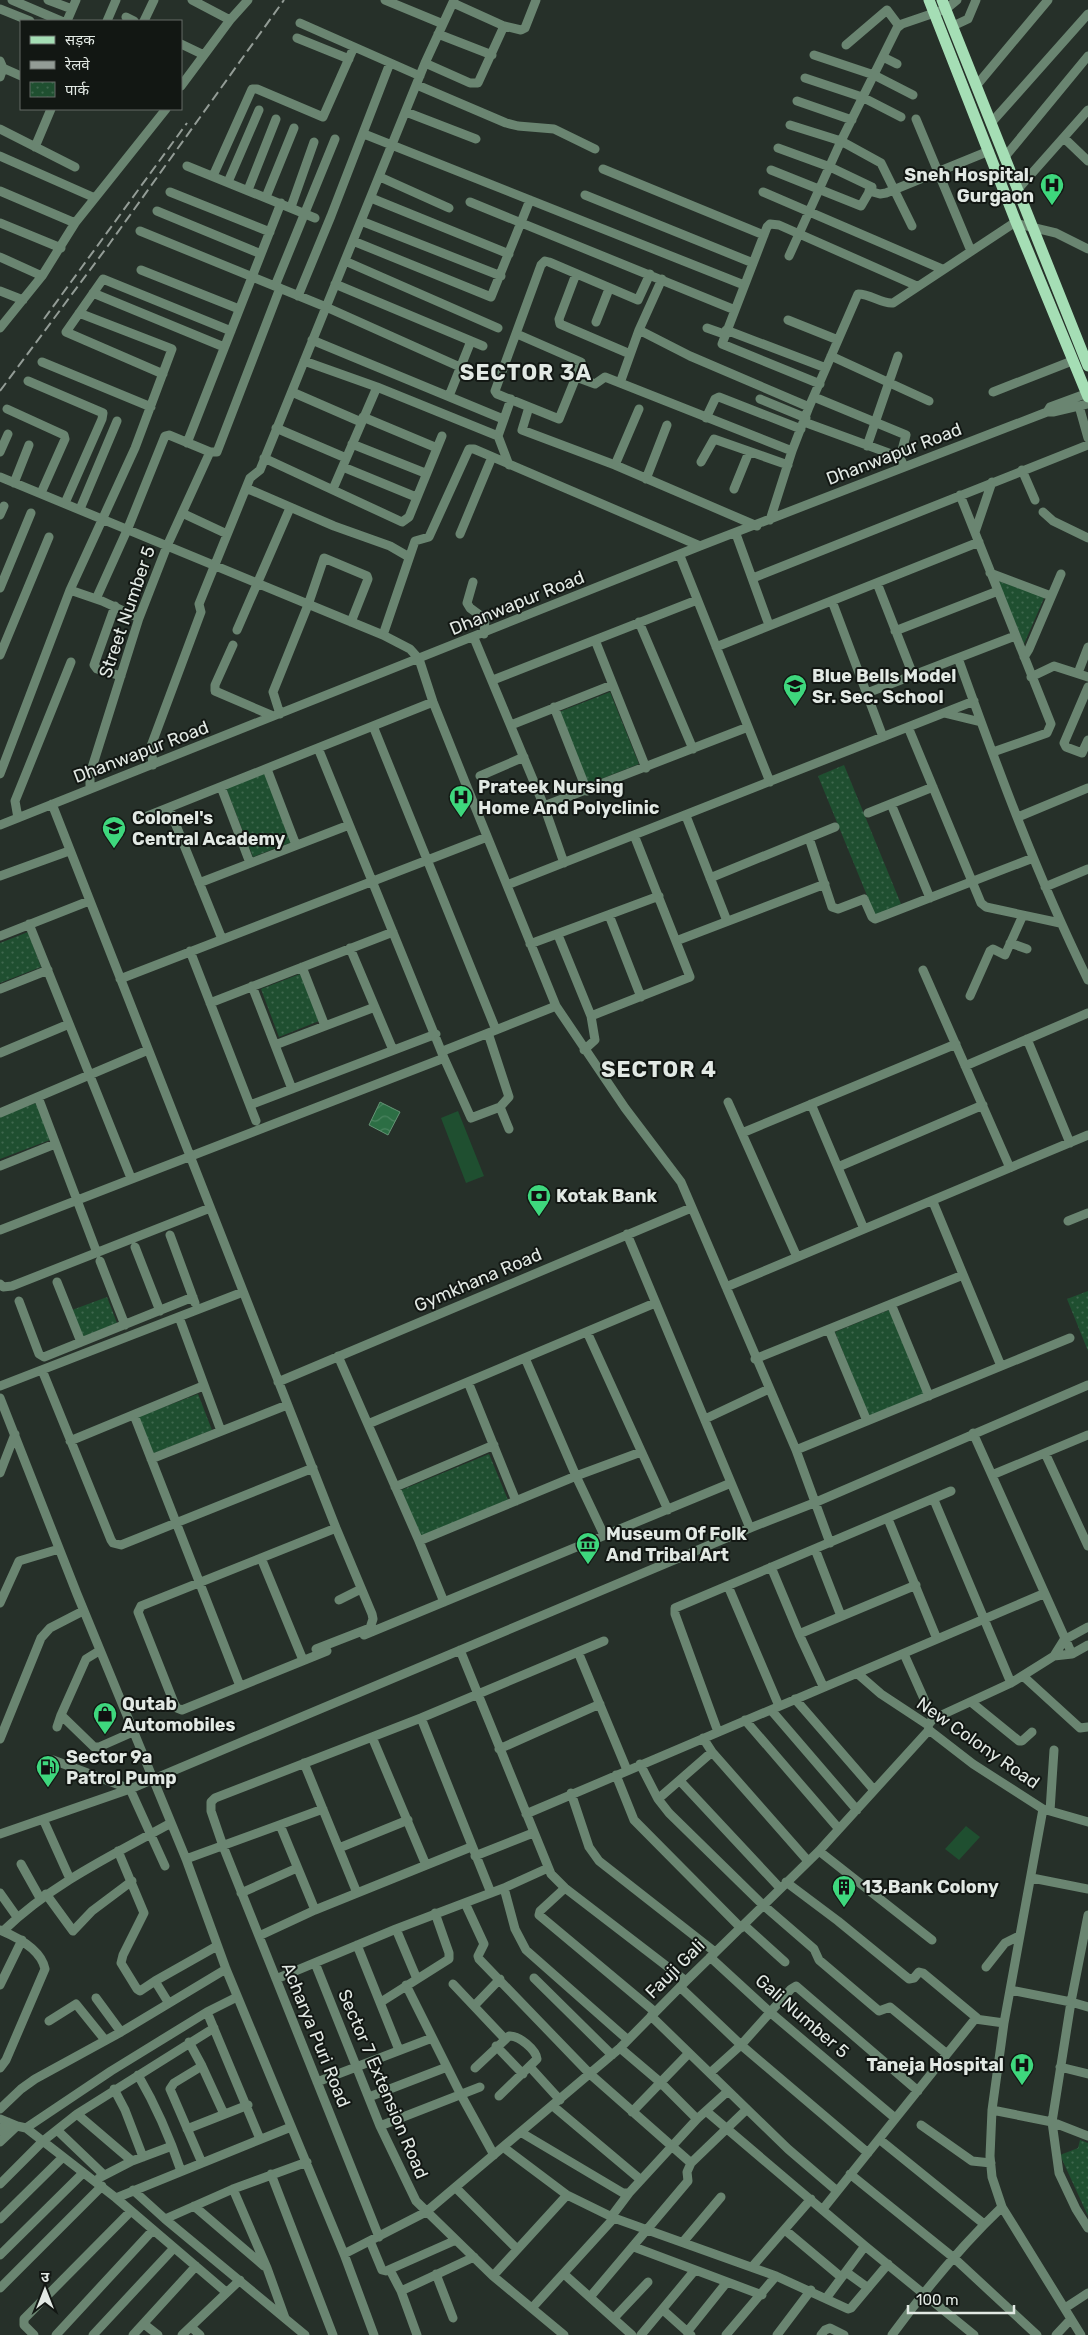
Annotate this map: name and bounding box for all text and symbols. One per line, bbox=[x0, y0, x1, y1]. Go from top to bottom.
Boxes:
legend bbox=[20, 20, 182, 110]
text: सड़क bbox=[65, 31, 95, 49]
text: रेलवे bbox=[64, 56, 90, 74]
text: पार्क bbox=[65, 81, 89, 99]
place label: Sneh Hospital, Gurgaon bbox=[904, 164, 1034, 207]
hospital icon: Sneh Hospital, Gurgaon bbox=[1039, 172, 1065, 206]
district label: SECTOR 3A bbox=[460, 359, 592, 386]
street label: Dhanwapur Road bbox=[823, 418, 965, 490]
street label: Street Number 5 bbox=[94, 543, 160, 681]
street label: Dhanwapur Road bbox=[446, 566, 588, 640]
place label: Blue Bells Model Sr. Sec. School bbox=[812, 665, 956, 708]
school or university icon: Blue Bells Model Sr. Sec. School bbox=[782, 673, 808, 707]
street label: Dhanwapur Road bbox=[70, 716, 212, 788]
place label: Prateek Nursing Home And Polyclinic bbox=[478, 776, 660, 819]
hospital icon: Prateek Nursing Home And Polyclinic bbox=[448, 784, 474, 818]
place label: Colonel's Central Academy bbox=[132, 807, 286, 850]
school or university icon: Colonel's Central Academy bbox=[101, 815, 127, 849]
district label: SECTOR 4 bbox=[601, 1056, 717, 1083]
bank icon: Kotak Bank bbox=[526, 1183, 552, 1217]
place label: Kotak Bank bbox=[556, 1185, 658, 1207]
street label: Gymkhana Road bbox=[411, 1243, 545, 1317]
place label: Museum Of Folk And Tribal Art bbox=[606, 1523, 747, 1566]
museum icon: Museum Of Folk And Tribal Art bbox=[575, 1531, 601, 1565]
street label: New Colony Road bbox=[912, 1692, 1044, 1794]
place label: Qutab Automobiles bbox=[122, 1693, 236, 1736]
shop icon: Qutab Automobiles bbox=[92, 1701, 118, 1735]
place label: Sector 9a Patrol Pump bbox=[66, 1746, 177, 1789]
fuel station icon: Sector 9a Patrol Pump bbox=[35, 1754, 61, 1788]
building icon: 13,Bank Colony bbox=[831, 1874, 857, 1908]
place label: 13,Bank Colony bbox=[862, 1876, 999, 1898]
street label: Fauji Gali bbox=[641, 1935, 709, 2003]
street label: Acharya Puri Road bbox=[277, 1959, 355, 2111]
street label: Gali Number 5 bbox=[751, 1969, 853, 2063]
street label: Sector 7 Extension Road bbox=[333, 1986, 433, 2182]
hospital icon: Taneja Hospital bbox=[1009, 2052, 1035, 2086]
place label: Taneja Hospital bbox=[866, 2054, 1004, 2076]
north arrow bbox=[20, 2265, 70, 2315]
text: उ bbox=[41, 2269, 50, 2286]
scale bar bbox=[908, 2282, 1014, 2314]
text: 100 m bbox=[916, 2291, 958, 2309]

